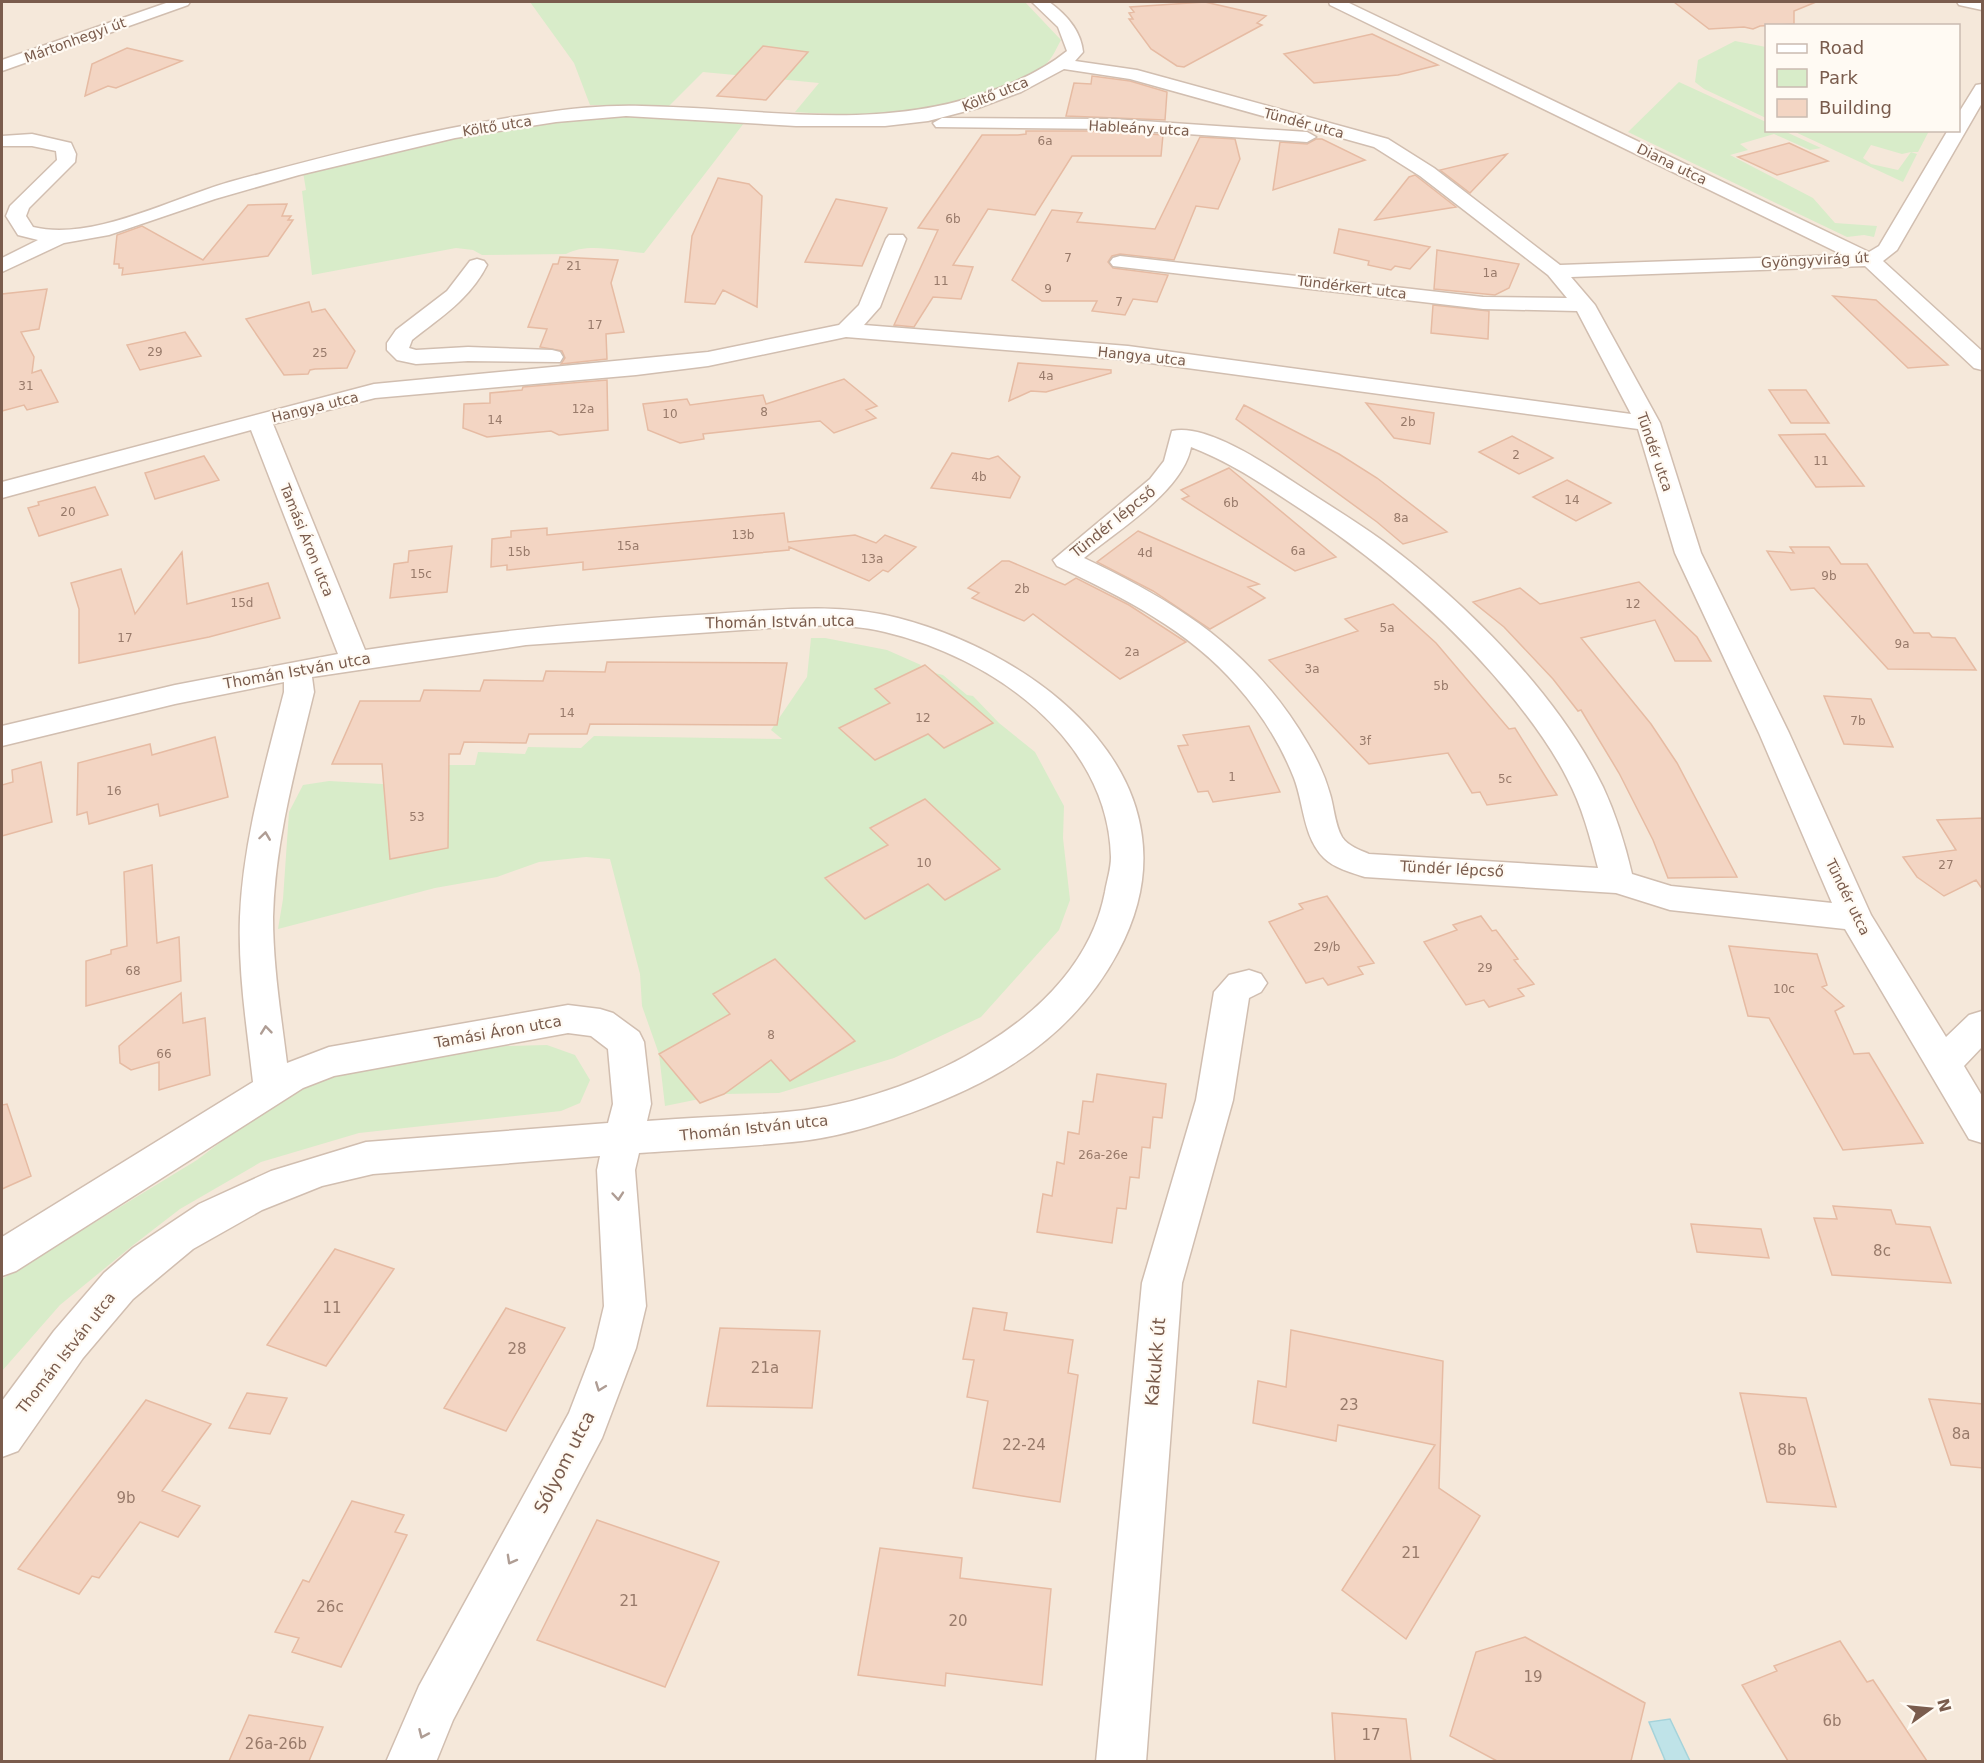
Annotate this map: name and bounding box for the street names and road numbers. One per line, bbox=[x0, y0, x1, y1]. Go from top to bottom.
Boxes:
street label: Mártonhegyi út bbox=[22, 14, 128, 66]
street label: Költő utca bbox=[960, 73, 1030, 115]
street label: Tündér utca bbox=[1261, 104, 1346, 141]
street label: Költő utca bbox=[461, 113, 533, 139]
street label: Hableány utca bbox=[1088, 117, 1190, 139]
street label: Diana utca bbox=[1634, 140, 1710, 188]
street label: Gyöngyvirág út bbox=[1761, 249, 1870, 271]
street label: Tündérkert utca bbox=[1295, 272, 1408, 302]
street label: Hangya utca bbox=[1097, 343, 1187, 369]
street label: Hangya utca bbox=[270, 388, 360, 426]
street label: Tündér utca bbox=[1634, 409, 1676, 494]
street label: Tamási Áron utca bbox=[277, 480, 337, 599]
street label: Tündér lépcső bbox=[1066, 482, 1159, 562]
street label: Thomán István utca bbox=[704, 612, 855, 632]
street label: Thomán István utca bbox=[221, 649, 372, 693]
street label: Tündér utca bbox=[1822, 855, 1873, 938]
street label: Tündér lépcső bbox=[1399, 857, 1504, 881]
street label: Tamási Áron utca bbox=[432, 1011, 563, 1052]
street label: Thomán István utca bbox=[678, 1111, 829, 1145]
street label: Thomán István utca bbox=[12, 1289, 119, 1418]
street label: Kakukk út bbox=[1141, 1317, 1169, 1407]
street label: Sólyom utca bbox=[529, 1407, 599, 1517]

